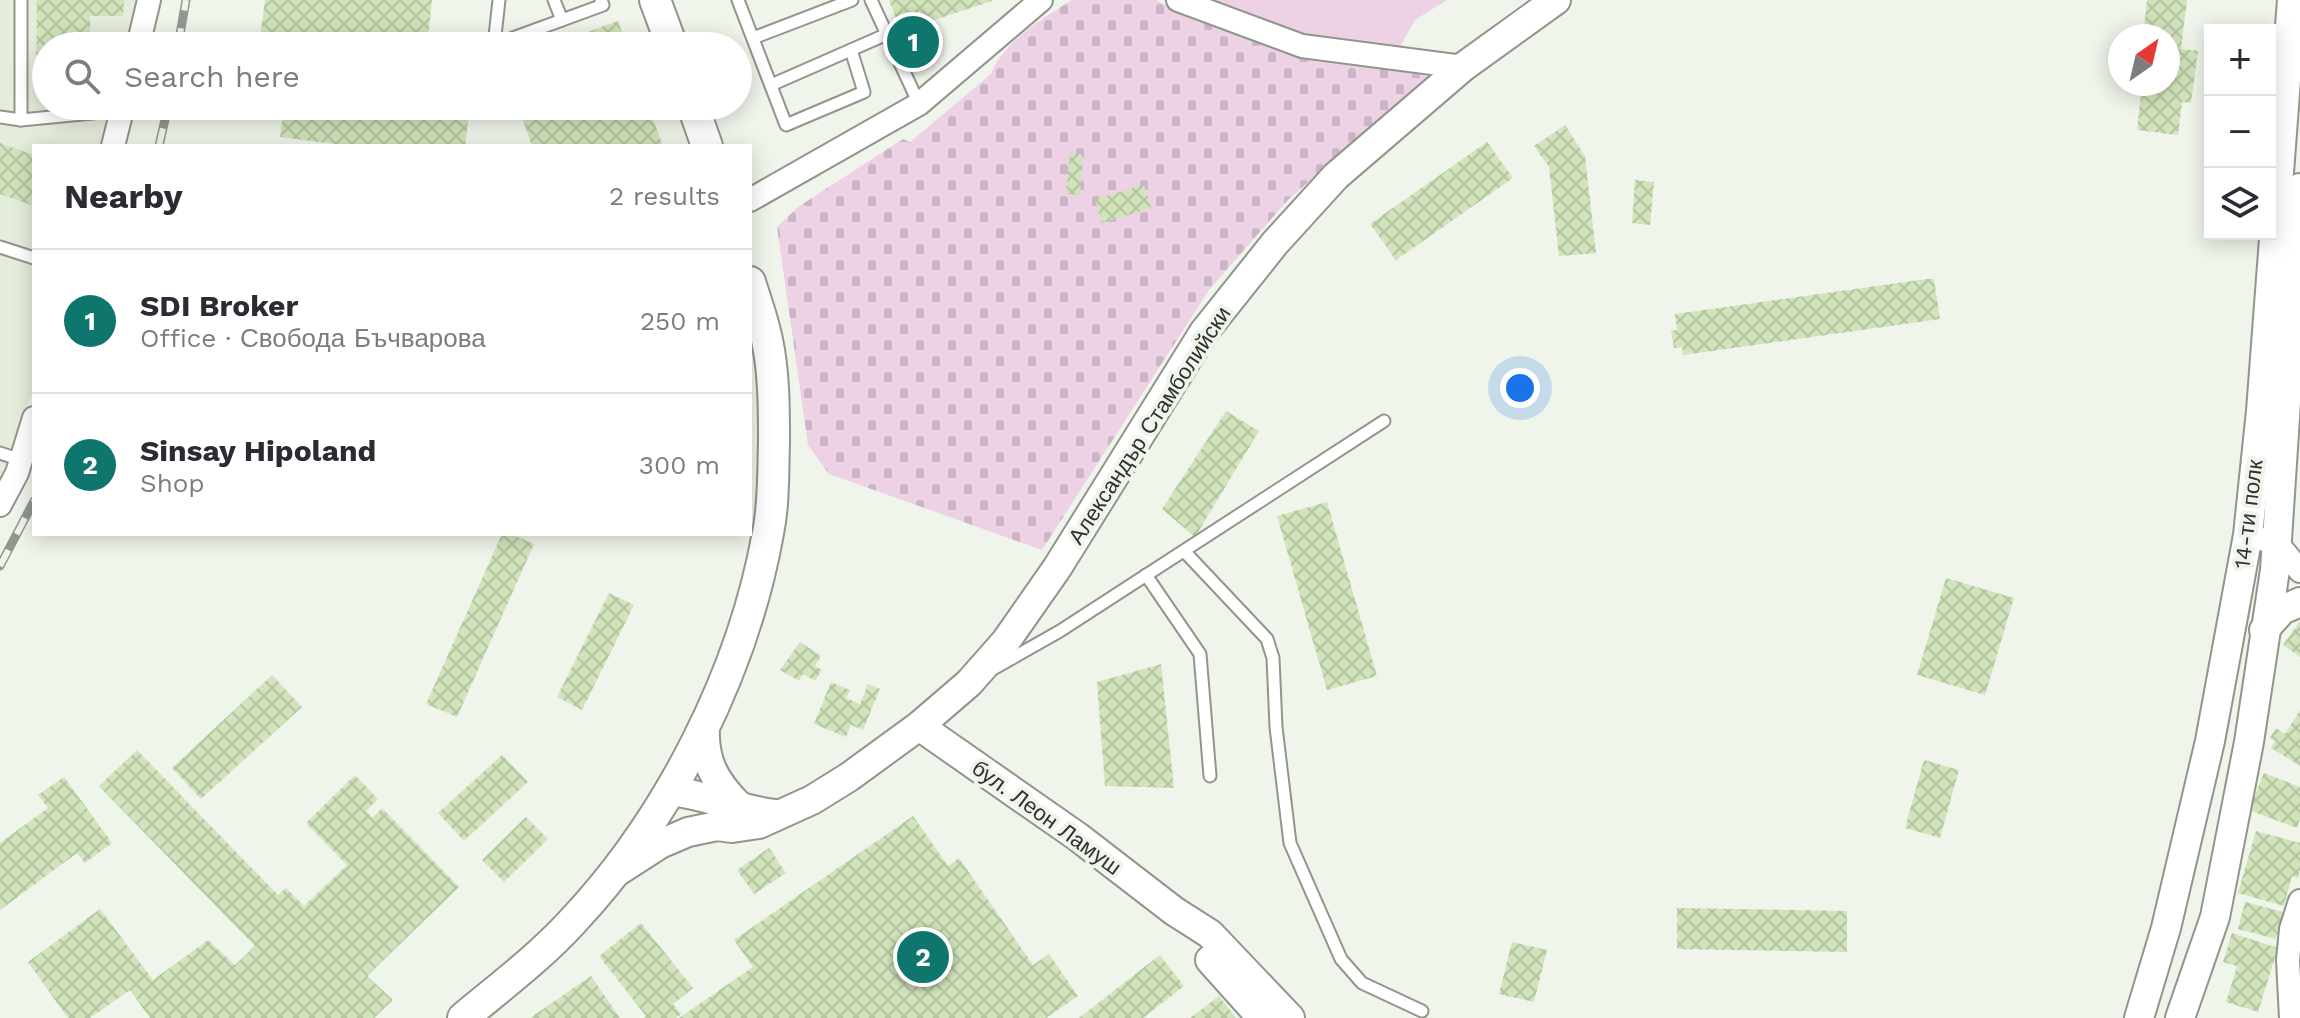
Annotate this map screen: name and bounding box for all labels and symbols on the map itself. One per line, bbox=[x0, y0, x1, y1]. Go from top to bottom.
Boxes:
pin: 1 bbox=[887, 12, 939, 72]
north arrow bbox=[2108, 24, 2180, 96]
street label: Александър Стамболийски bbox=[1063, 302, 1236, 549]
your location bbox=[1500, 368, 1540, 408]
street label: 14-ти полк bbox=[2229, 458, 2268, 570]
street label: бул. Леон Ламуш bbox=[967, 755, 1126, 880]
pin: 2 bbox=[897, 927, 949, 987]

